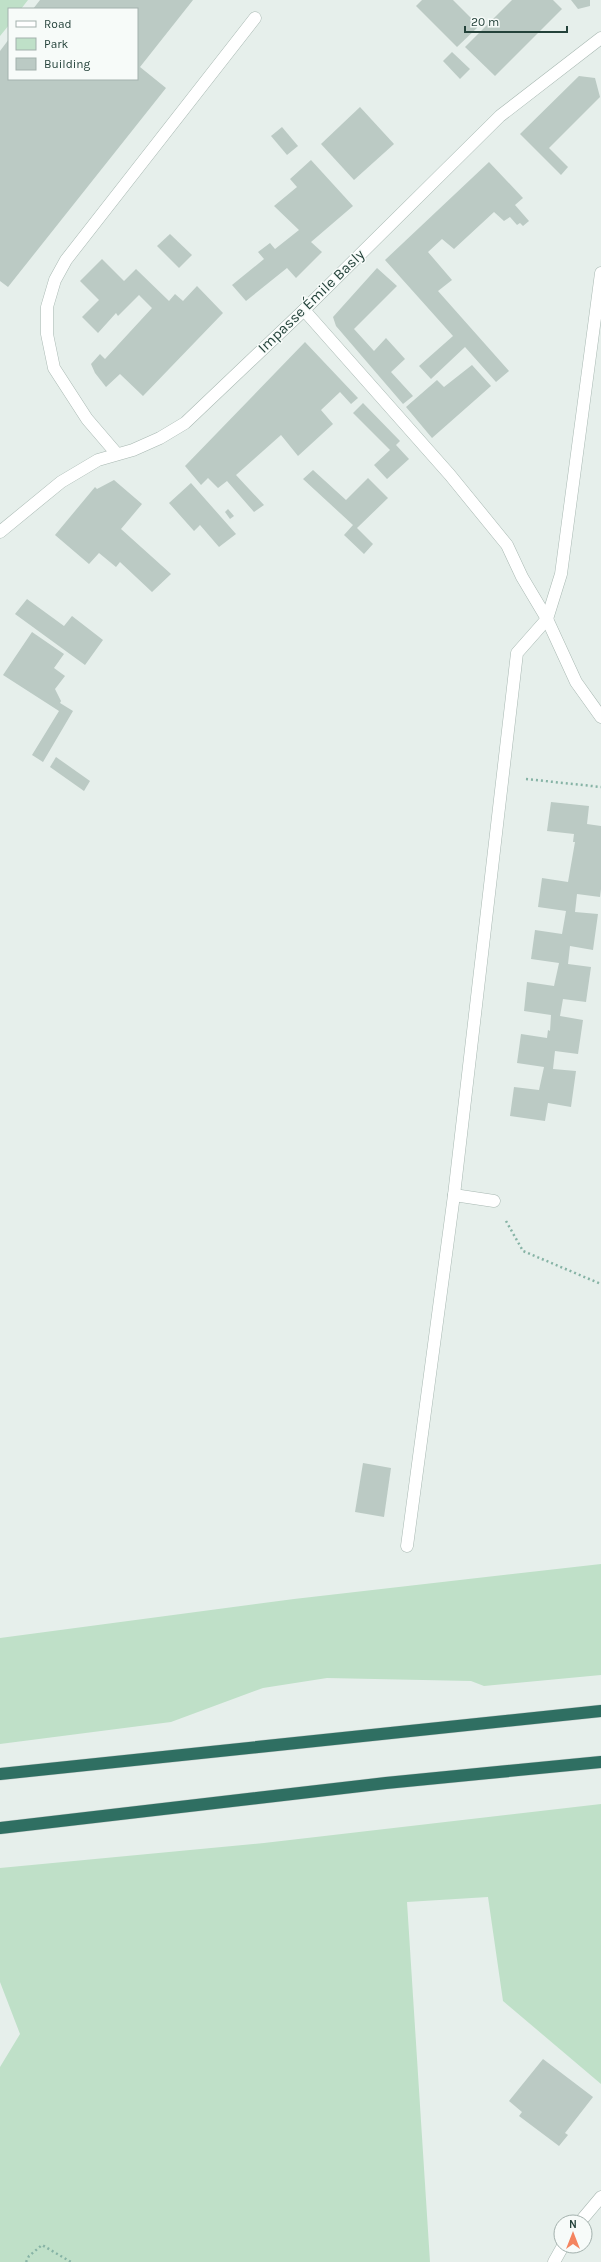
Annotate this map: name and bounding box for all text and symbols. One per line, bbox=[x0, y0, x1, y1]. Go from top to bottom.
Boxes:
legend bbox=[8, 8, 138, 80]
scale bar bbox=[465, 8, 567, 34]
text: 20 m bbox=[471, 15, 499, 29]
text: Road bbox=[44, 17, 72, 31]
text: Park bbox=[44, 37, 69, 51]
text: Building bbox=[44, 57, 91, 71]
street label: Impasse Émile Basly bbox=[254, 245, 368, 357]
north arrow bbox=[553, 2214, 593, 2254]
text: N bbox=[569, 2218, 577, 2231]

